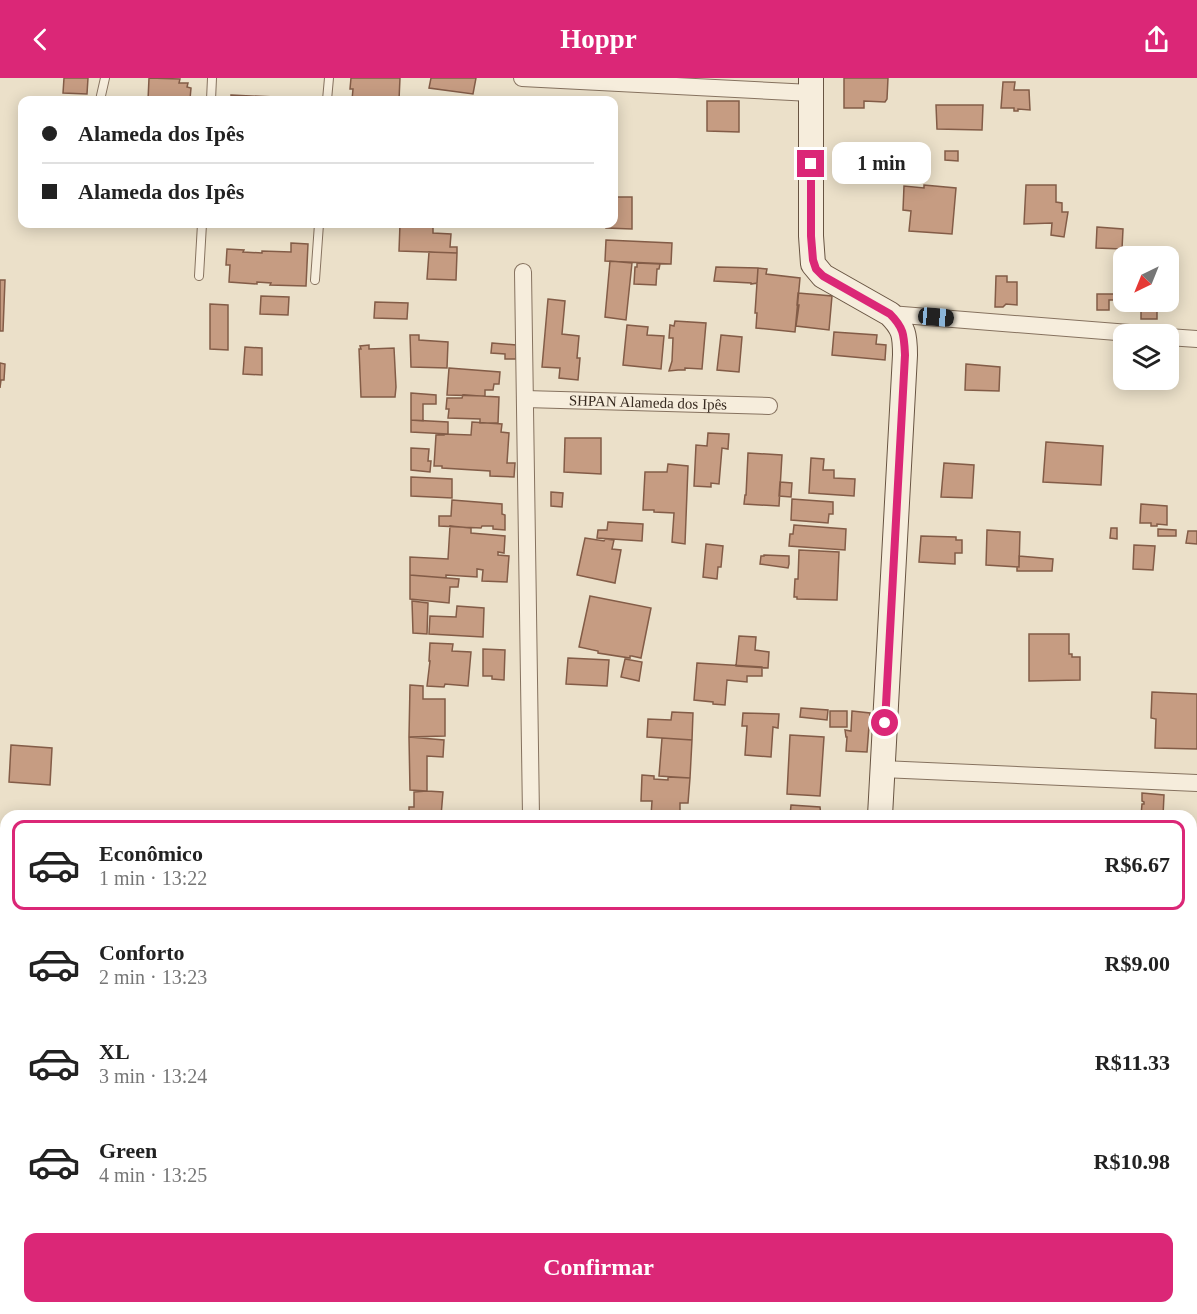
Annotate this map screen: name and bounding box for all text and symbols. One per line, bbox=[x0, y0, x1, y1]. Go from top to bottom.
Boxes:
icon: back bbox=[24, 23, 57, 56]
icon: share bbox=[1140, 23, 1173, 56]
text: Hoppr bbox=[560, 24, 637, 54]
text: Alameda dos Ipês bbox=[78, 121, 244, 146]
callout: 1 min bbox=[832, 143, 931, 185]
route end bbox=[797, 150, 824, 177]
text: 1 min bbox=[857, 152, 906, 174]
text: Alameda dos Ipês bbox=[78, 179, 244, 204]
north arrow bbox=[1113, 246, 1179, 312]
map controls bbox=[1113, 246, 1179, 390]
car bbox=[917, 306, 955, 328]
button: layers bbox=[1113, 324, 1179, 390]
street label: SHPAN Alameda dos Ipês bbox=[569, 392, 727, 413]
route start bbox=[871, 709, 898, 736]
icon: car bbox=[27, 838, 81, 892]
text: Econômico bbox=[99, 841, 203, 866]
text: R$6.67 bbox=[1105, 852, 1170, 877]
text: 1 min · 13:22 bbox=[99, 867, 207, 889]
icon: car bbox=[27, 937, 81, 991]
text: Conforto bbox=[99, 940, 185, 965]
text: R$9.00 bbox=[1105, 951, 1170, 976]
text: 2 min · 13:23 bbox=[99, 966, 207, 988]
icon: car bbox=[27, 1036, 81, 1090]
text: XL bbox=[99, 1039, 130, 1064]
text: R$11.33 bbox=[1095, 1050, 1170, 1075]
text: 3 min · 13:24 bbox=[99, 1065, 207, 1087]
icon: car bbox=[27, 1135, 81, 1189]
text: Green bbox=[99, 1138, 157, 1163]
text: R$10.98 bbox=[1094, 1149, 1170, 1174]
text: 4 min · 13:25 bbox=[99, 1164, 207, 1186]
button: Confirmar bbox=[24, 1233, 1173, 1302]

